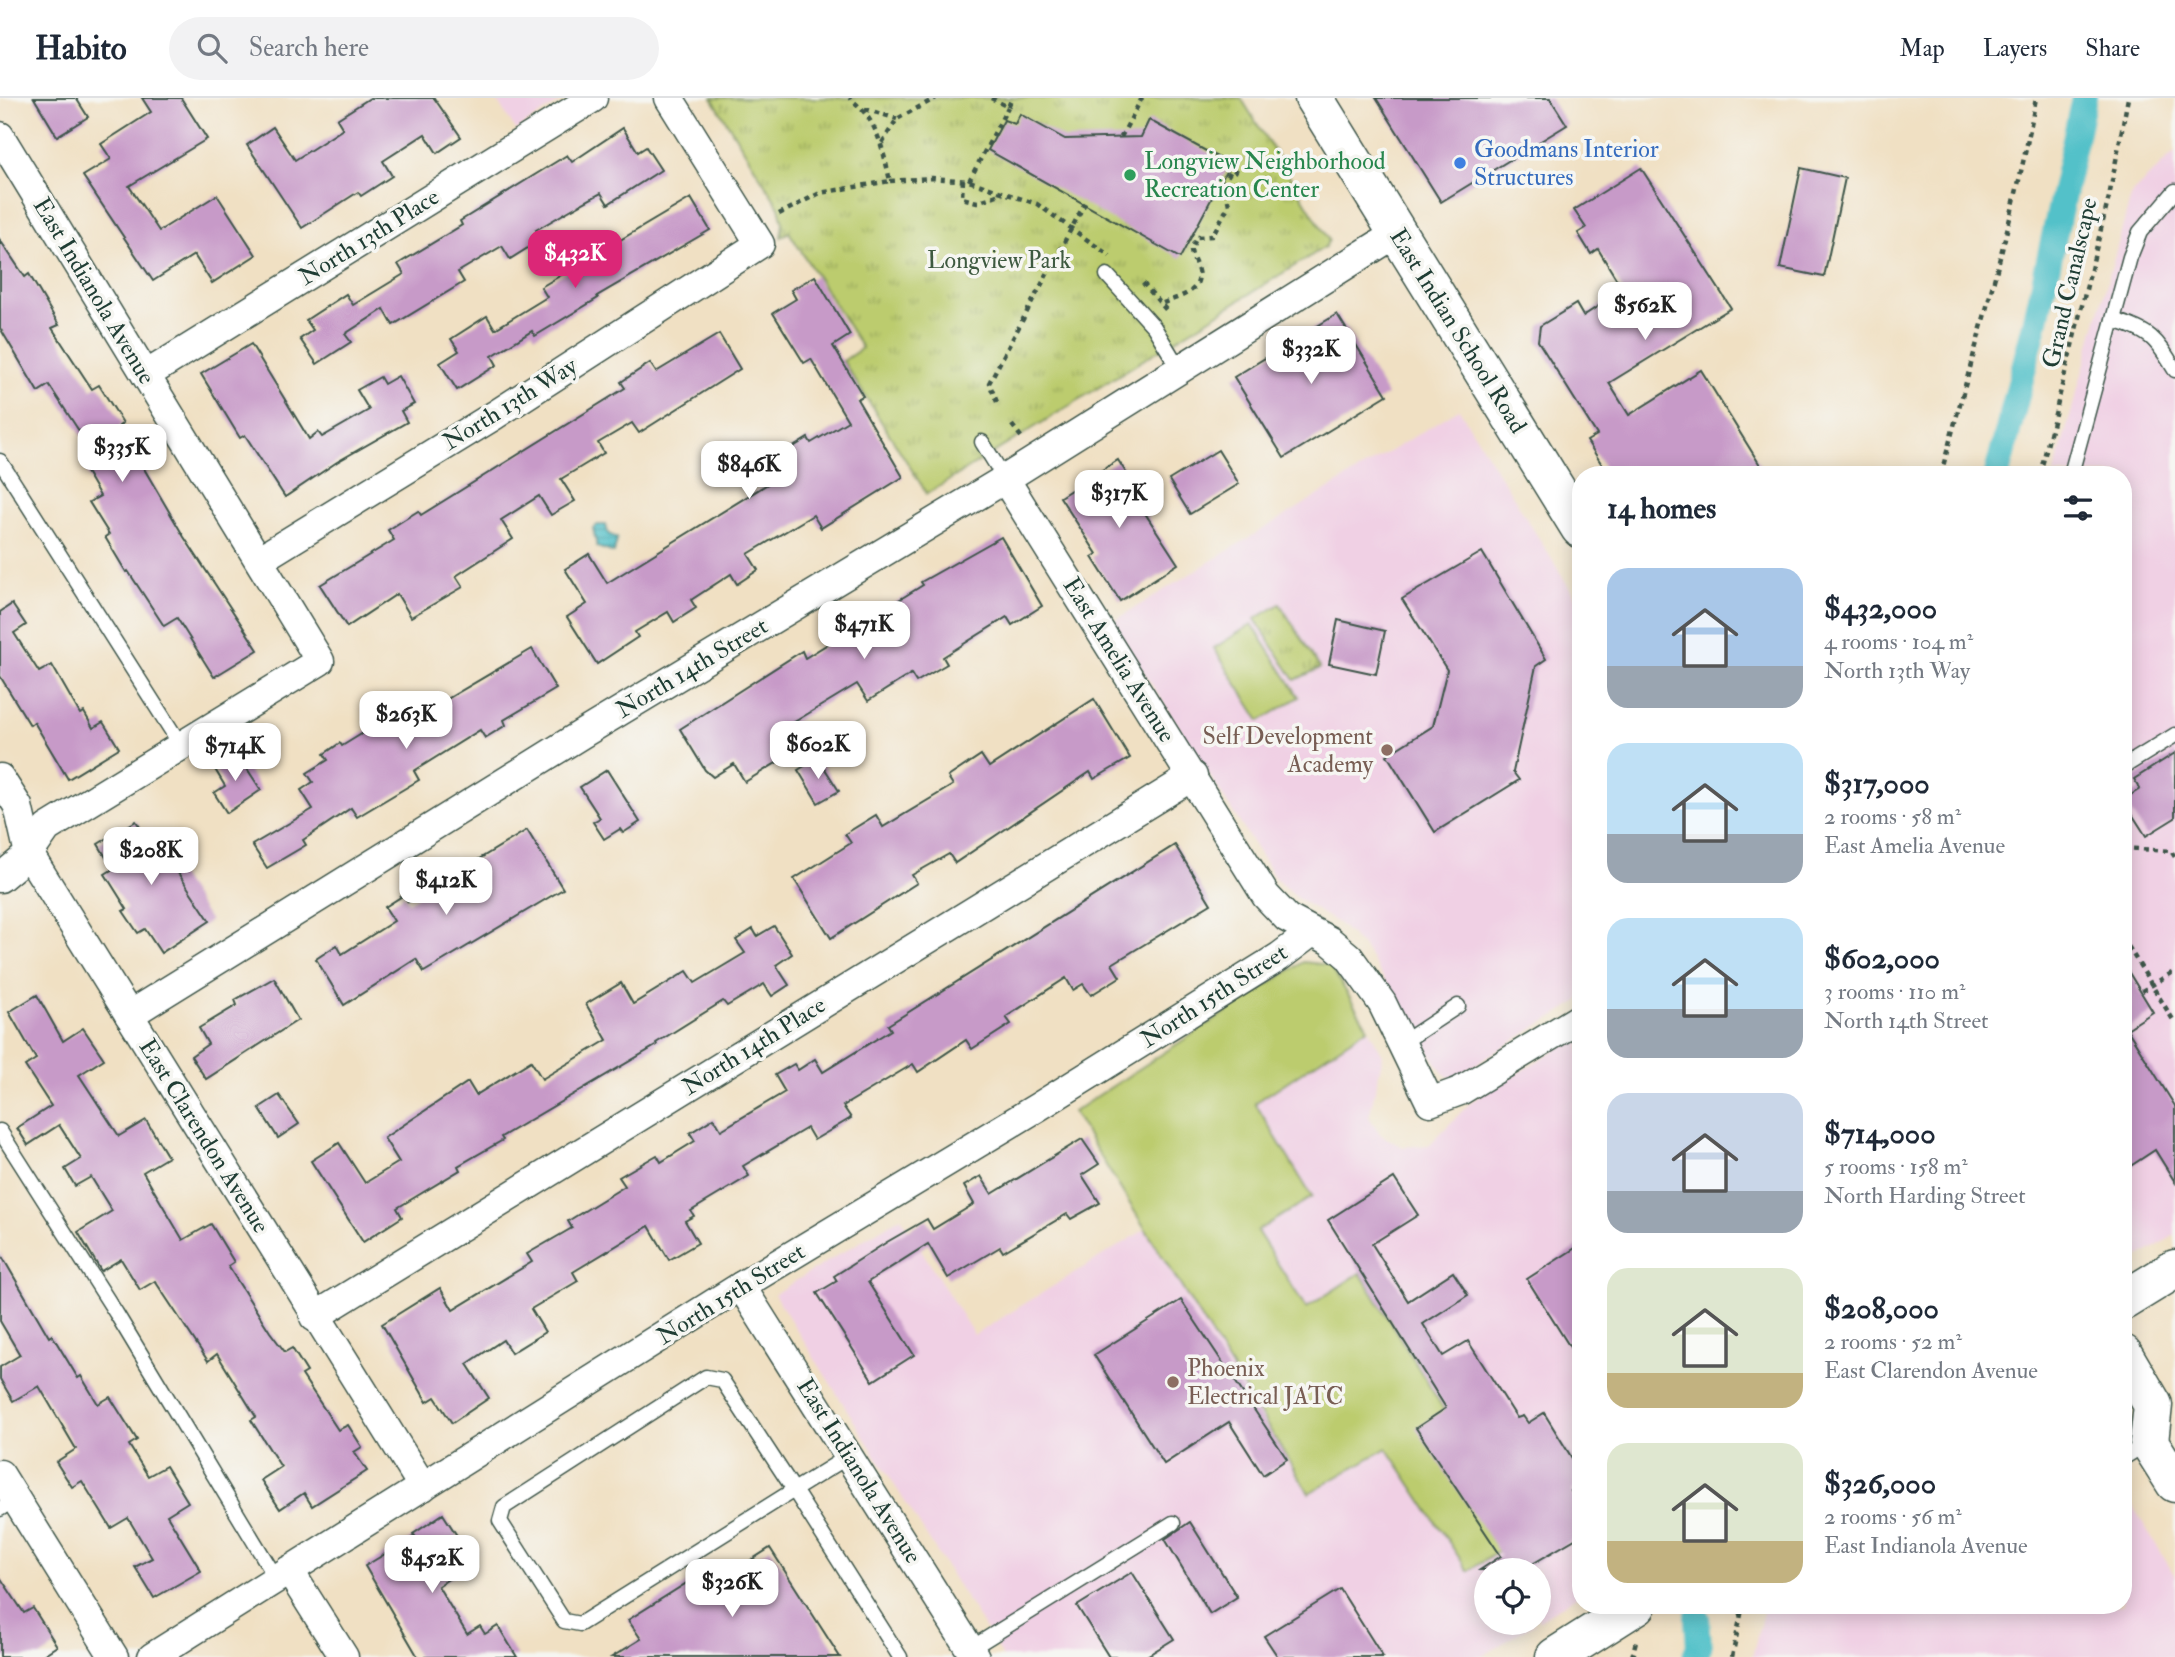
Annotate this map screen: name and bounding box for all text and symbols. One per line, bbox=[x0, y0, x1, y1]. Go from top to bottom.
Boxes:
search box bbox=[169, 17, 659, 80]
text: Habito bbox=[35, 28, 127, 69]
icon: search bbox=[193, 29, 231, 67]
text: Search here bbox=[249, 32, 369, 64]
text: Map bbox=[1900, 33, 1945, 64]
text: Layers bbox=[1983, 33, 2047, 64]
text: Share bbox=[2085, 33, 2140, 64]
place label: Goodmans Interior Structures bbox=[1474, 134, 1659, 193]
place label: Longview Neighborhood Recreation Center bbox=[1144, 146, 1386, 205]
marker: Goodmans Interior Structures bbox=[1452, 155, 1468, 171]
marker: Longview Neighborhood Recreation Center bbox=[1122, 167, 1138, 183]
street label: North 13th Place bbox=[293, 182, 445, 292]
street label: East Indianola Avenue bbox=[26, 192, 162, 390]
street label: Grand Canalscape bbox=[2035, 195, 2105, 371]
street label: East Indian School Road bbox=[1382, 223, 1534, 439]
pin: $432K bbox=[526, 230, 624, 290]
text: $432K bbox=[544, 238, 606, 267]
park label: Longview Park bbox=[927, 245, 1071, 276]
pin: $562K bbox=[1596, 282, 1694, 342]
text: $562K bbox=[1614, 290, 1676, 319]
pin: $332K bbox=[1262, 327, 1360, 386]
text: $332K bbox=[1282, 334, 1340, 363]
street label: North 13th Way bbox=[437, 350, 583, 458]
pin: $335K bbox=[73, 424, 171, 484]
text: $335K bbox=[94, 432, 150, 461]
pin: $846K bbox=[700, 442, 798, 501]
text: $846K bbox=[717, 449, 781, 478]
pin: $317K bbox=[1070, 470, 1168, 530]
text: $317K bbox=[1091, 478, 1147, 507]
icon: filters bbox=[2059, 489, 2097, 527]
text: 14 homes bbox=[1607, 490, 1716, 527]
street label: East Amelia Avenue bbox=[1056, 572, 1182, 748]
text: $432,000 bbox=[1824, 590, 1937, 627]
icon: home bbox=[1663, 596, 1747, 680]
pin: $471K bbox=[815, 602, 913, 661]
text: $471K bbox=[834, 609, 894, 638]
street label: North 14th Street bbox=[610, 610, 774, 725]
text: 4 rooms · 104 m² bbox=[1824, 627, 1973, 656]
text: North 13th Way bbox=[1824, 656, 1970, 685]
pin: $263K bbox=[357, 692, 455, 751]
text: $263K bbox=[375, 699, 437, 728]
place label: Self Development Academy bbox=[1203, 721, 1373, 780]
pin: $602K bbox=[769, 722, 867, 781]
pin: $714K bbox=[186, 724, 284, 783]
text: $602K bbox=[786, 729, 850, 758]
text: $714K bbox=[205, 731, 265, 760]
marker: Self Development Academy bbox=[1379, 742, 1395, 758]
text: $317,000 bbox=[1824, 765, 1930, 802]
icon: home bbox=[1663, 771, 1747, 855]
text: 2 rooms · 58 m² bbox=[1824, 802, 1961, 831]
pin: $208K bbox=[102, 828, 200, 887]
text: East Amelia Avenue bbox=[1824, 831, 2005, 860]
text: $208K bbox=[119, 835, 183, 864]
pin: $412K bbox=[397, 858, 495, 917]
text: $412K bbox=[415, 865, 477, 894]
street label: North 15th Street bbox=[1135, 937, 1294, 1055]
text: $602,000 bbox=[1824, 940, 1940, 977]
icon: home bbox=[1663, 946, 1747, 1030]
text: 3 rooms · 110 m² bbox=[1824, 977, 1965, 1006]
street label: North 14th Place bbox=[676, 990, 832, 1102]
text: North 14th Street bbox=[1824, 1006, 1988, 1035]
street label: East Clarendon Avenue bbox=[132, 1033, 276, 1239]
text: $714,000 bbox=[1824, 1115, 1936, 1152]
icon: home bbox=[1663, 1121, 1747, 1205]
text: 5 rooms · 158 m² bbox=[1824, 1152, 1968, 1181]
text: North Harding Street bbox=[1824, 1181, 2026, 1210]
street label: North 15th Street bbox=[651, 1236, 811, 1352]
text: $208,000 bbox=[1824, 1290, 1939, 1327]
icon: home bbox=[1663, 1296, 1747, 1380]
text: 2 rooms · 52 m² bbox=[1824, 1327, 1962, 1356]
place label: Phoenix Electrical JATC bbox=[1187, 1353, 1343, 1412]
text: East Clarendon Avenue bbox=[1824, 1356, 2038, 1385]
street label: East Indianola Avenue bbox=[790, 1373, 928, 1569]
marker: Phoenix Electrical JATC bbox=[1165, 1374, 1181, 1390]
text: $326,000 bbox=[1824, 1465, 1936, 1502]
icon: home bbox=[1663, 1471, 1747, 1555]
text: 2 rooms · 56 m² bbox=[1824, 1502, 1962, 1531]
text: East Indianola Avenue bbox=[1824, 1531, 2028, 1560]
pin: $452K bbox=[383, 1536, 481, 1595]
text: $452K bbox=[400, 1543, 464, 1572]
map controls bbox=[1474, 1558, 1551, 1635]
button: locate bbox=[1474, 1558, 1551, 1635]
pin: $326K bbox=[683, 1560, 781, 1619]
text: $326K bbox=[701, 1567, 763, 1596]

